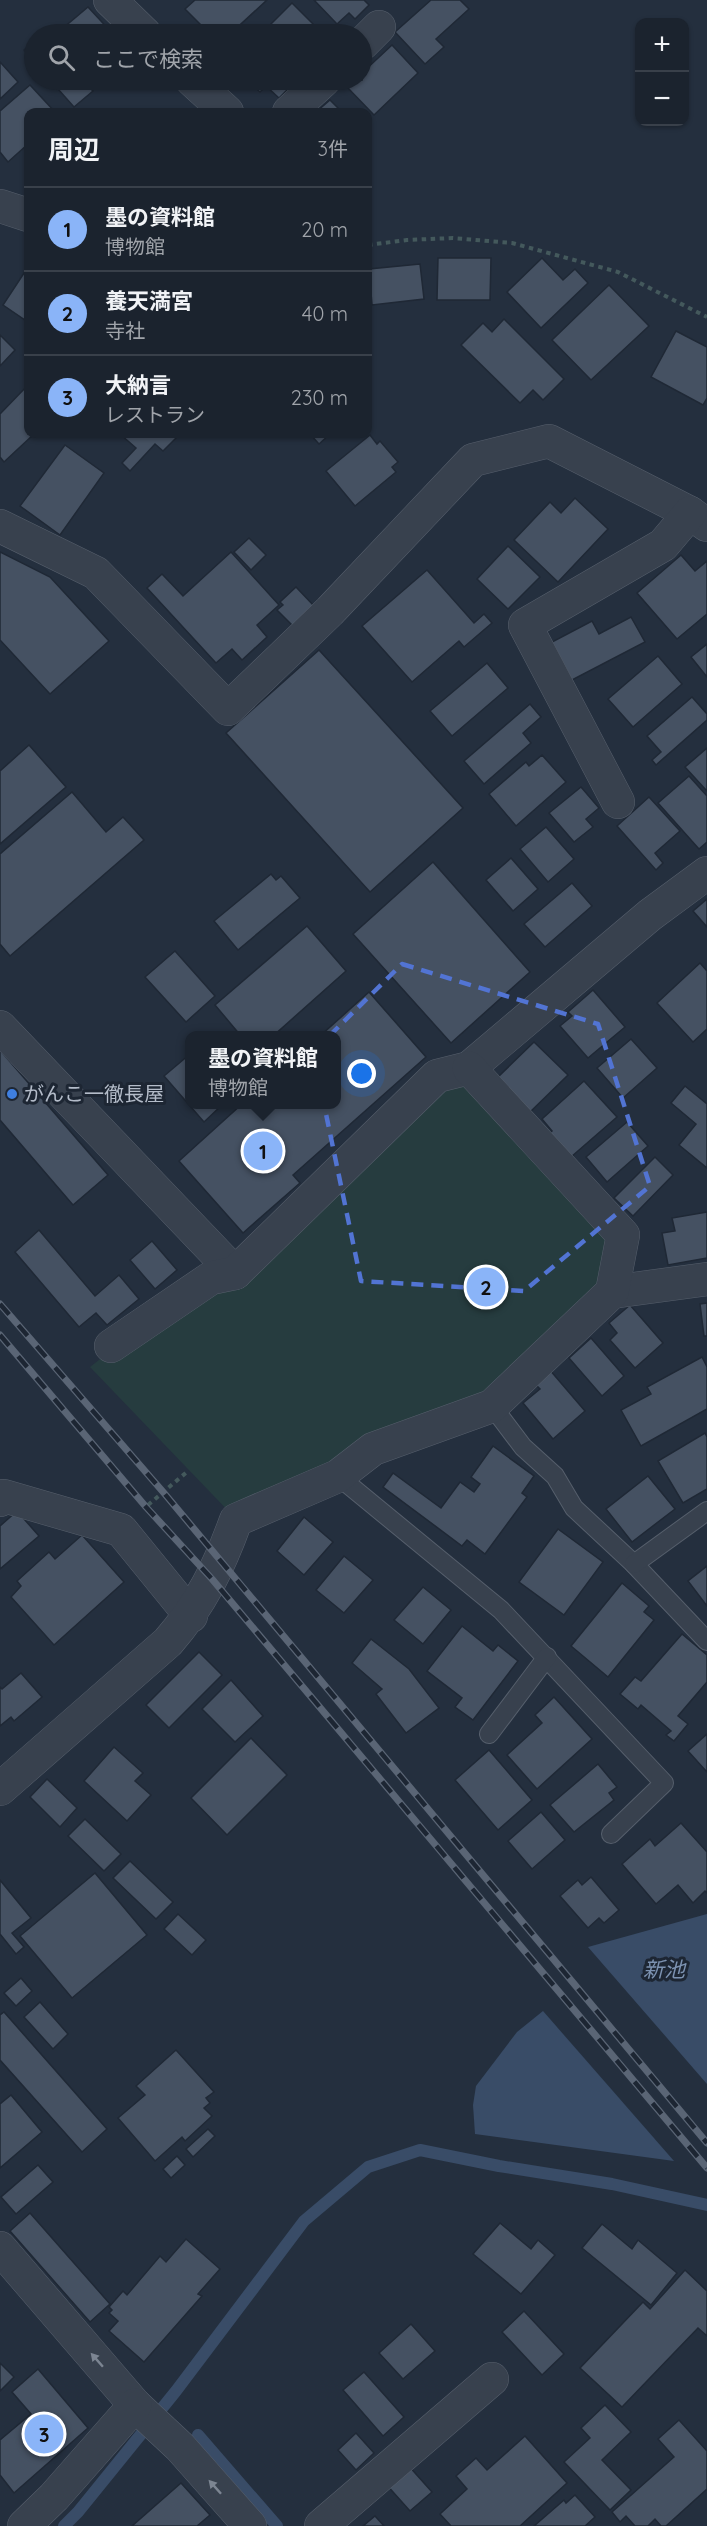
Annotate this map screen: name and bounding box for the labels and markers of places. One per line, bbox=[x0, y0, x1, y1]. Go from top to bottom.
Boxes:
place label: がんこ一徹長屋 bbox=[24, 1081, 164, 1106]
marker: がんこ一徹長屋 bbox=[5, 1087, 19, 1101]
pin: 1 bbox=[244, 1128, 282, 1174]
pin: 2 bbox=[466, 1264, 506, 1310]
pin: 3 bbox=[24, 2412, 63, 2456]

